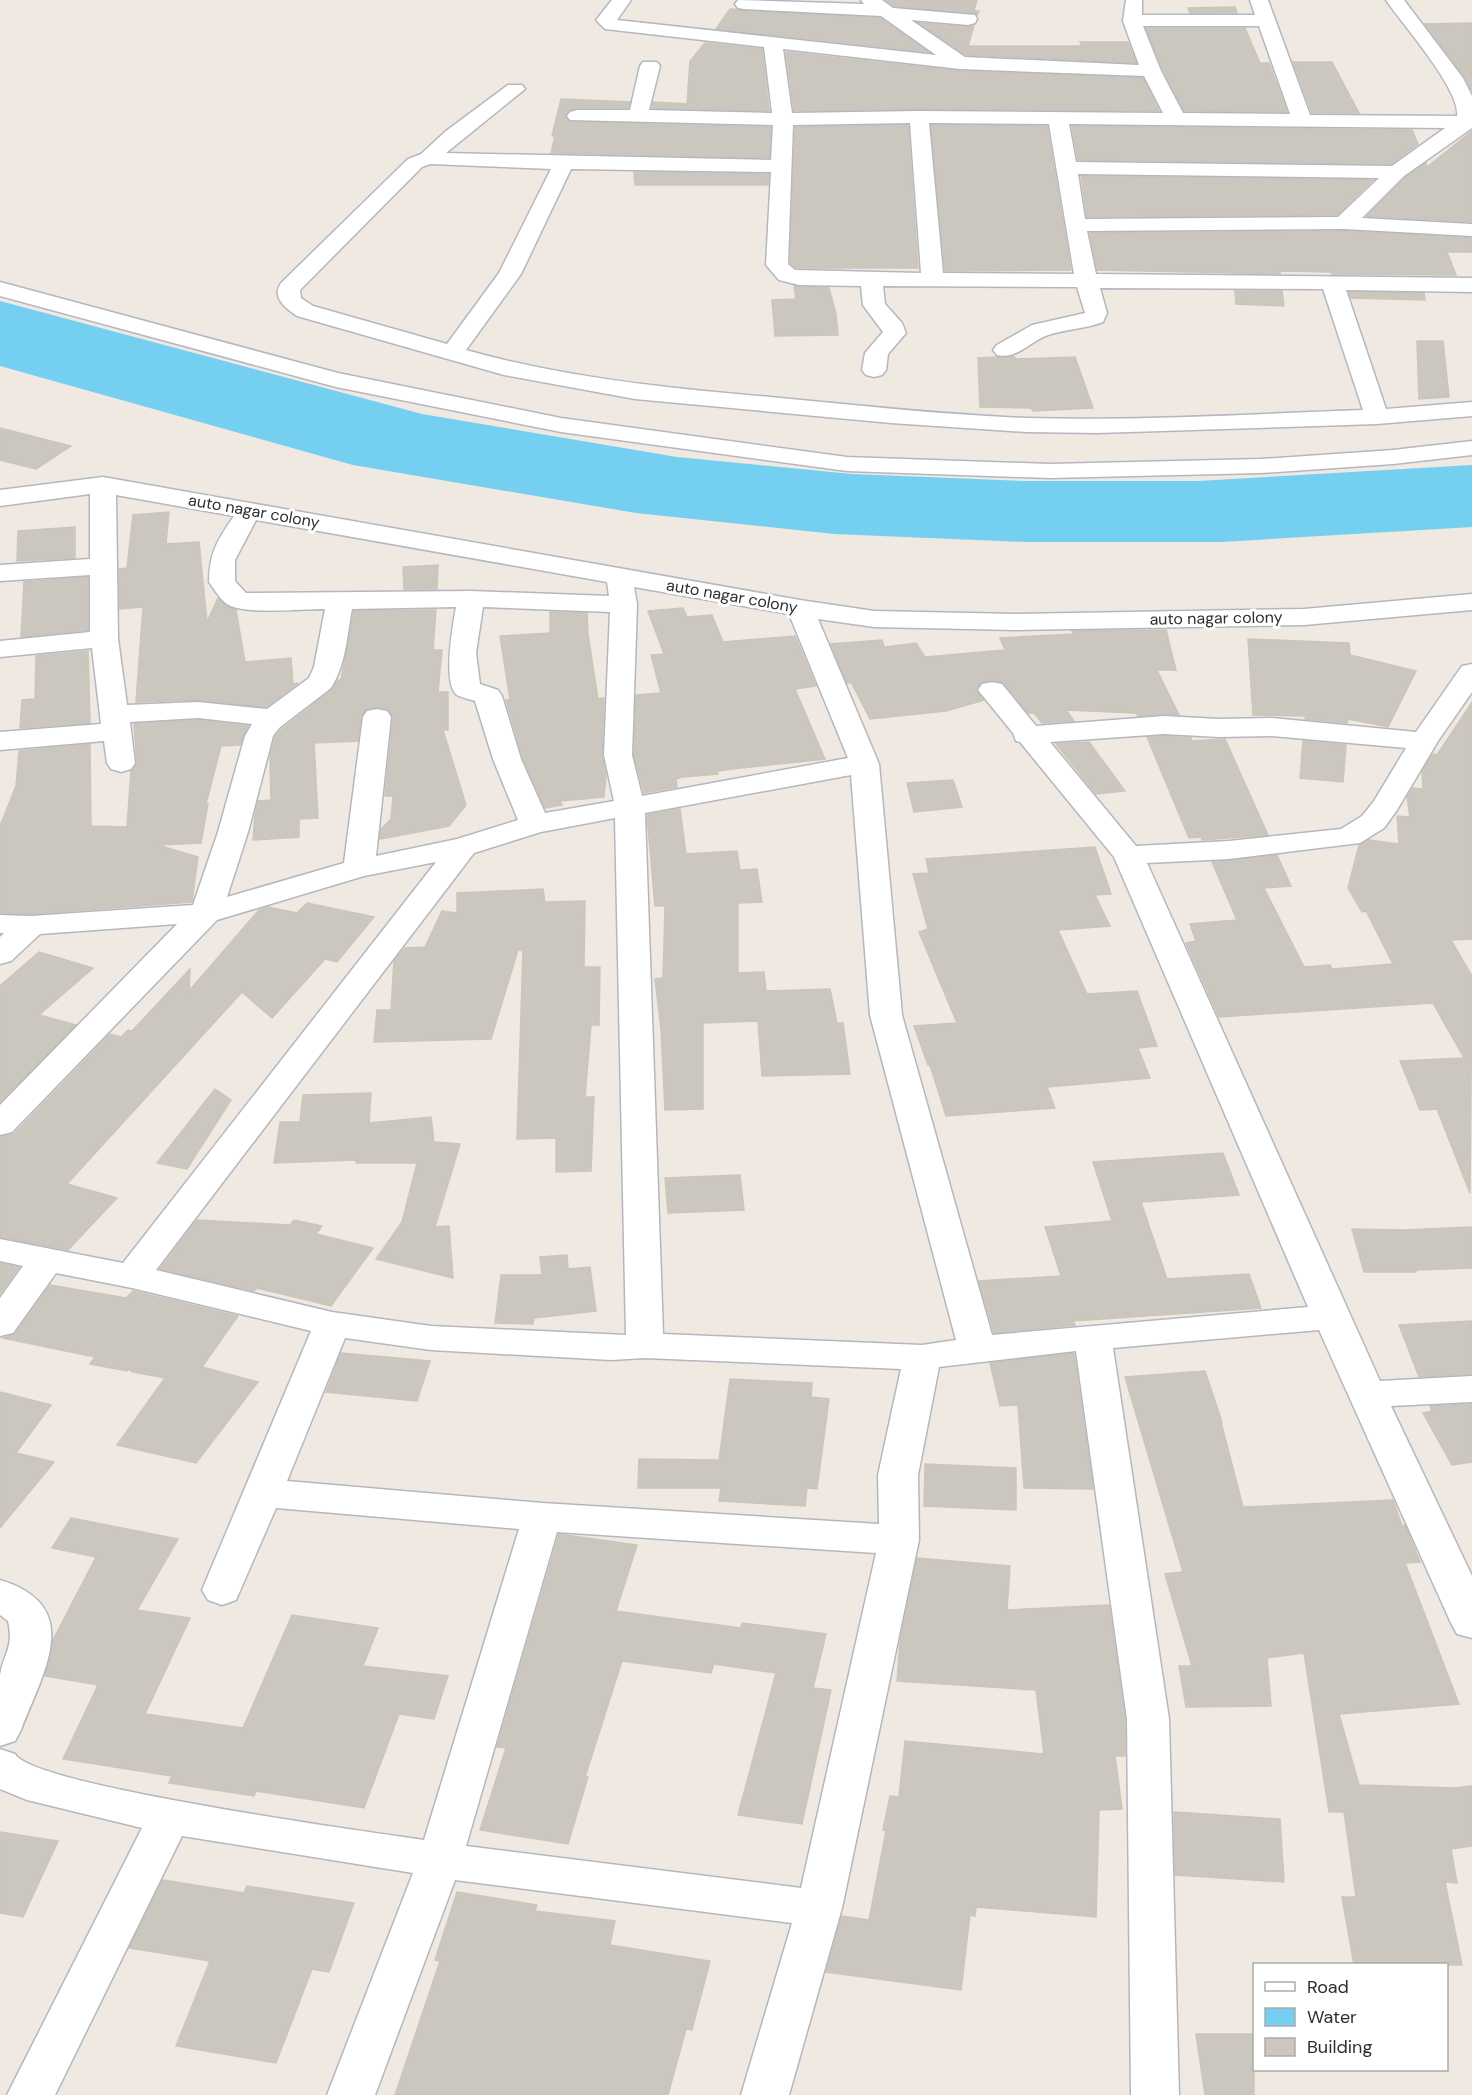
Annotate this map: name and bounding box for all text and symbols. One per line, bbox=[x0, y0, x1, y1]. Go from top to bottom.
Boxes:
street label: auto nagar colony bbox=[187, 489, 321, 533]
street label: auto nagar colony bbox=[665, 574, 799, 618]
street label: auto nagar colony bbox=[1149, 606, 1283, 630]
legend bbox=[1253, 1963, 1448, 2071]
text: Road bbox=[1307, 1975, 1349, 1999]
text: Water bbox=[1307, 2005, 1357, 2029]
text: Building bbox=[1307, 2035, 1372, 2059]

